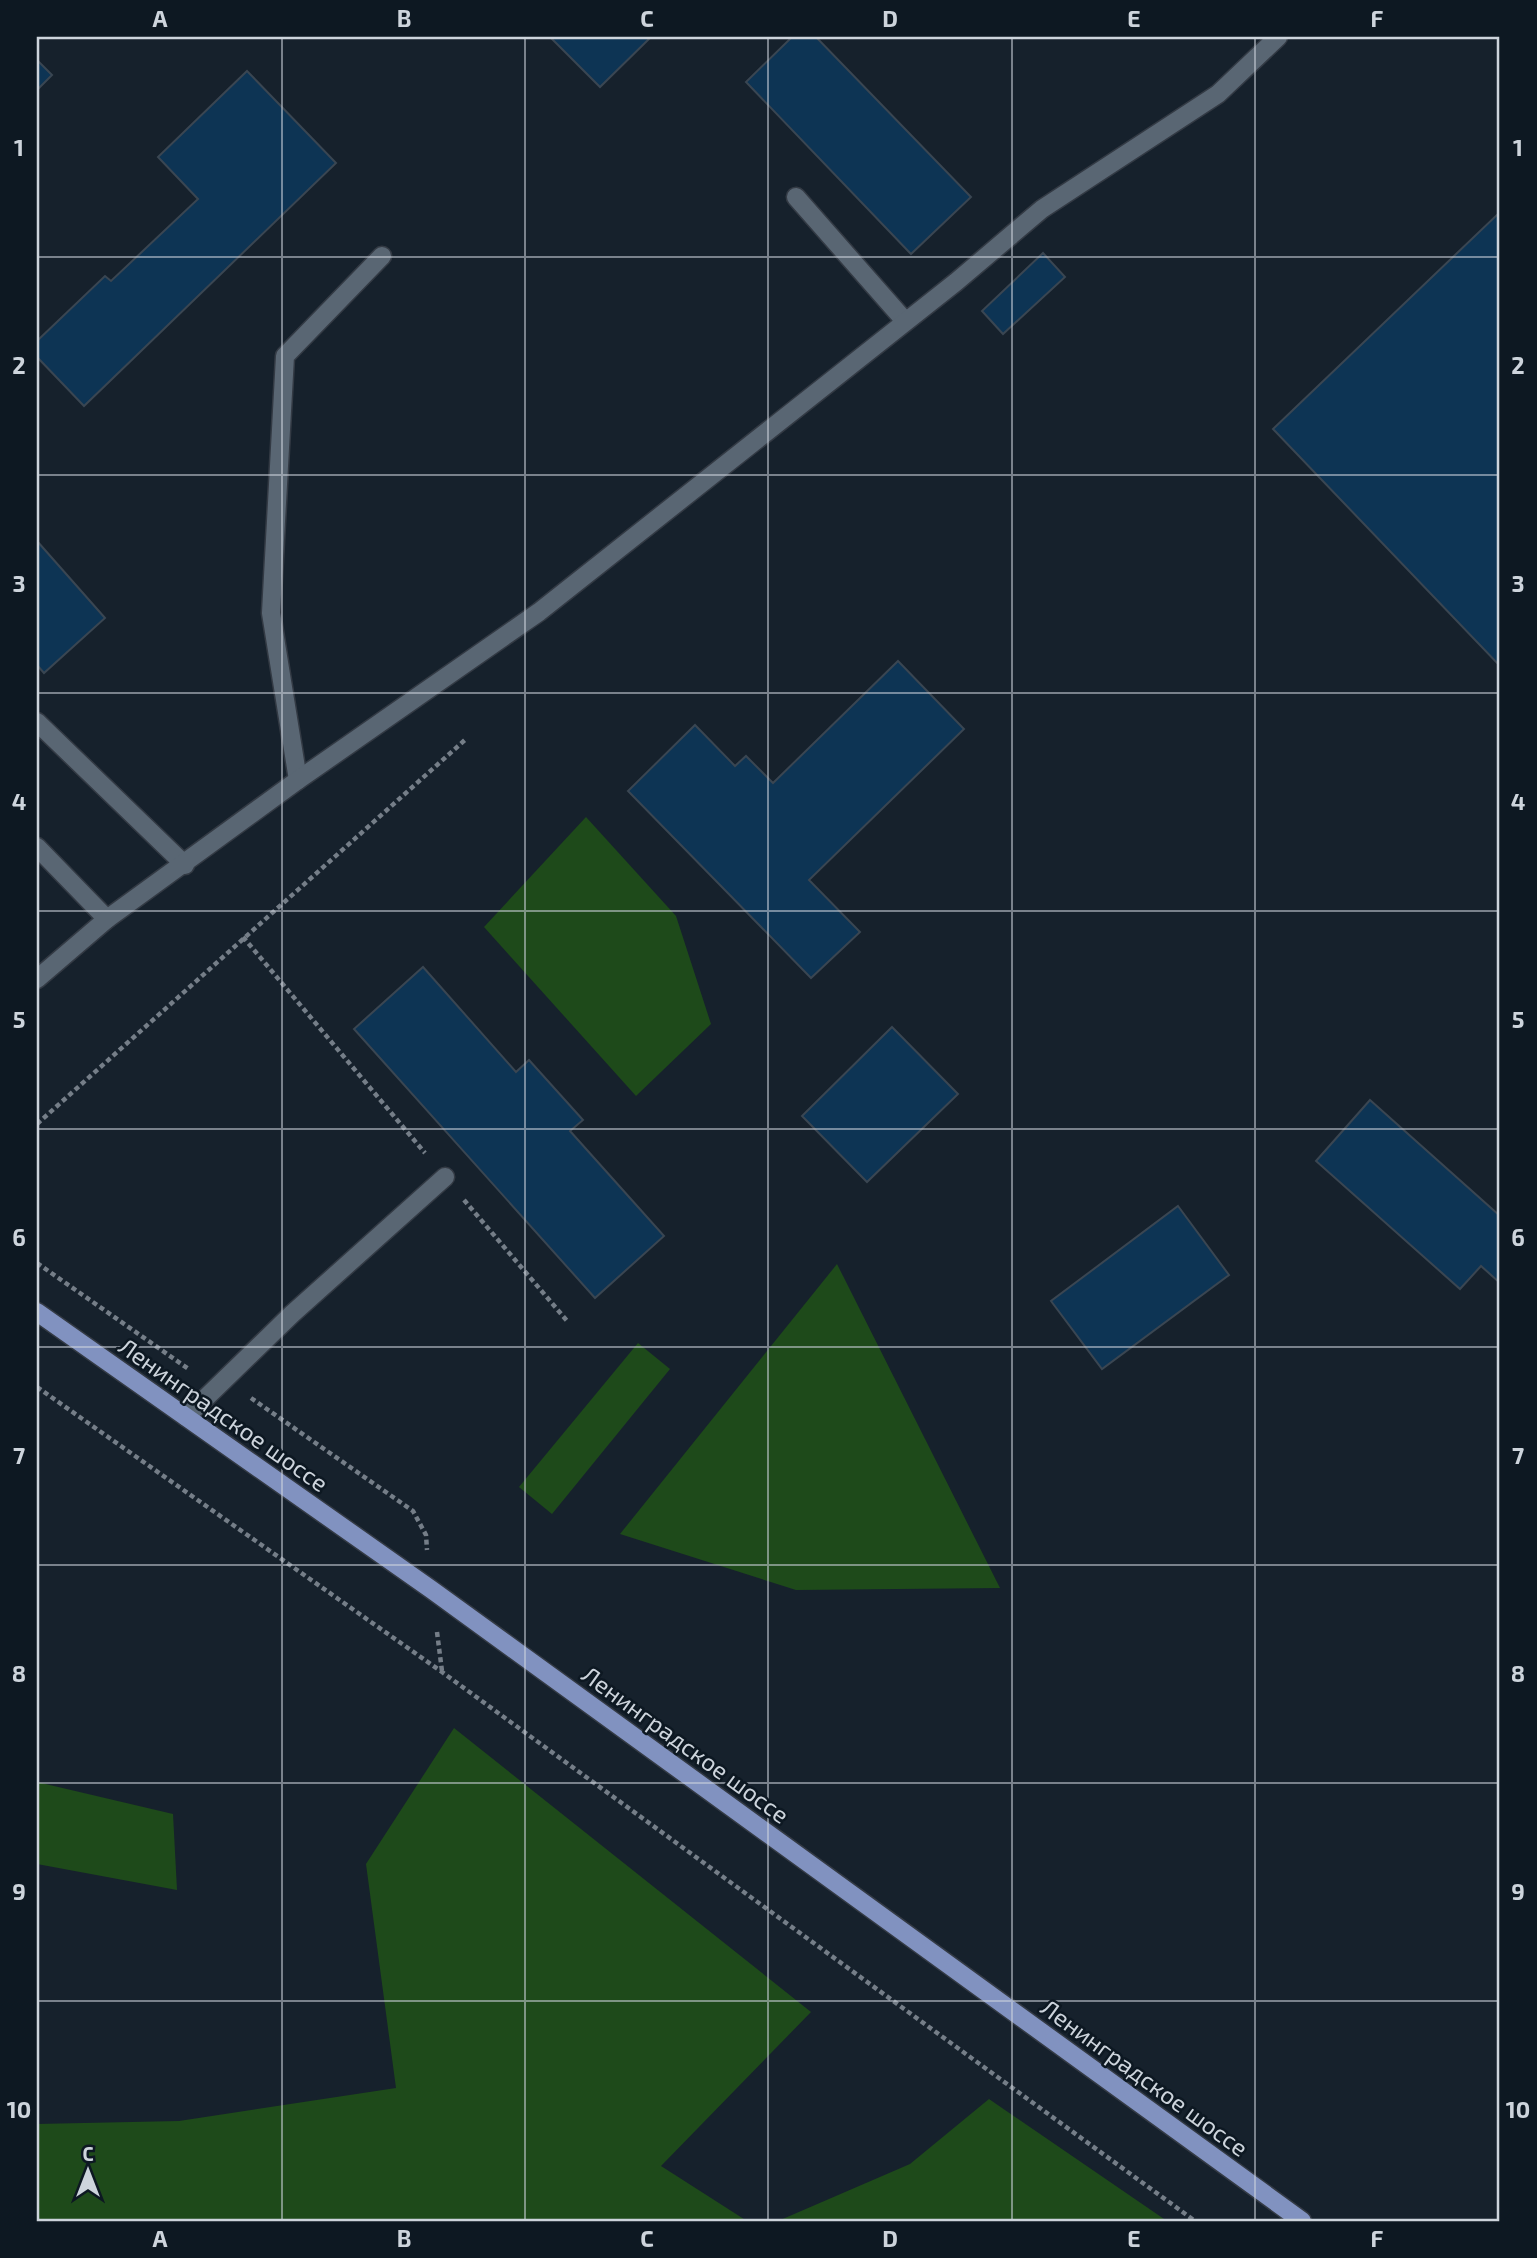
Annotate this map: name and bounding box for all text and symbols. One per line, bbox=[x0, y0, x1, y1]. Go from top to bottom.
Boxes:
text: A bbox=[152, 4, 168, 32]
text: B bbox=[397, 4, 411, 32]
text: C bbox=[640, 4, 654, 32]
text: D bbox=[882, 4, 898, 32]
text: E bbox=[1127, 4, 1141, 32]
text: F bbox=[1371, 4, 1384, 32]
text: 1 bbox=[14, 133, 24, 161]
text: 1 bbox=[1513, 133, 1523, 161]
text: 2 bbox=[12, 351, 26, 379]
text: 2 bbox=[1511, 351, 1525, 379]
text: 3 bbox=[12, 569, 26, 597]
text: 3 bbox=[1511, 569, 1525, 597]
text: 4 bbox=[12, 787, 26, 815]
text: 4 bbox=[1511, 787, 1525, 815]
text: 5 bbox=[13, 1005, 25, 1033]
text: 5 bbox=[1512, 1005, 1524, 1033]
text: 6 bbox=[12, 1223, 26, 1251]
text: 6 bbox=[1511, 1223, 1525, 1251]
street label: Ленинградское шоссе bbox=[114, 1331, 334, 1497]
text: 7 bbox=[13, 1441, 25, 1469]
text: 7 bbox=[1512, 1441, 1524, 1469]
text: 8 bbox=[12, 1659, 26, 1687]
street label: Ленинградское шоссе bbox=[577, 1659, 795, 1829]
text: 8 bbox=[1511, 1659, 1525, 1687]
text: 9 bbox=[12, 1877, 26, 1905]
text: 9 bbox=[1511, 1877, 1525, 1905]
street label: Ленинградское шоссе bbox=[1036, 1992, 1254, 2162]
text: 10 bbox=[7, 2095, 31, 2123]
text: 10 bbox=[1506, 2095, 1530, 2123]
north arrow bbox=[52, 2136, 122, 2206]
text: С bbox=[82, 2142, 94, 2165]
text: A bbox=[152, 2224, 168, 2252]
text: B bbox=[397, 2224, 411, 2252]
text: C bbox=[640, 2224, 654, 2252]
text: D bbox=[882, 2224, 898, 2252]
text: E bbox=[1127, 2224, 1141, 2252]
text: F bbox=[1371, 2224, 1384, 2252]

